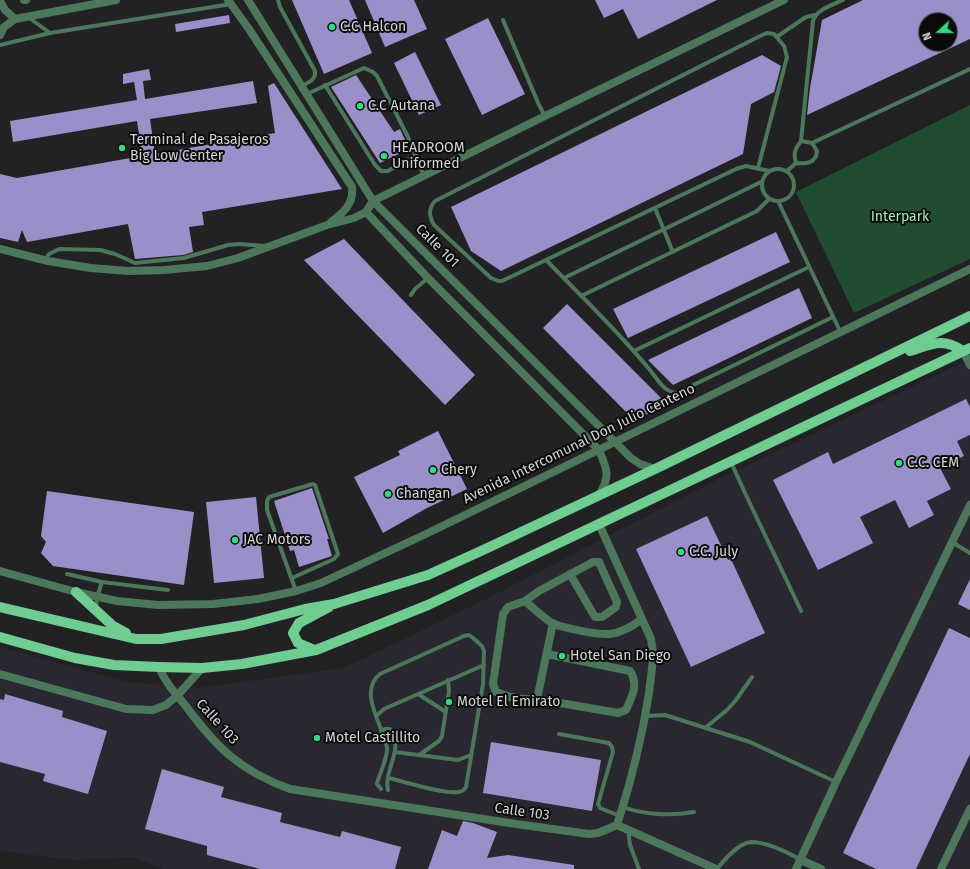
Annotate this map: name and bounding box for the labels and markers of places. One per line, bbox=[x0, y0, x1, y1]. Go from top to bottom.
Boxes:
place label: C.C Halcon bbox=[340, 19, 406, 35]
marker: C.C Halcon bbox=[327, 22, 337, 32]
place label: C.C Autana bbox=[368, 98, 435, 114]
marker: C.C Autana bbox=[355, 101, 365, 111]
place label: Terminal de Pasajeros Big Low Center bbox=[130, 132, 269, 164]
place label: HEADROOM Uniformed bbox=[392, 140, 465, 172]
marker: Terminal de Pasajeros Big Low Center bbox=[117, 143, 127, 153]
marker: HEADROOM Uniformed bbox=[379, 151, 389, 161]
place label: C.C. CEM bbox=[907, 455, 959, 471]
marker: C.C. CEM bbox=[894, 458, 904, 468]
place label: Chery bbox=[441, 462, 477, 478]
marker: Chery bbox=[428, 465, 438, 475]
place label: Changan bbox=[396, 486, 451, 502]
marker: Changan bbox=[383, 489, 393, 499]
place label: JAC Motors bbox=[243, 532, 311, 548]
marker: JAC Motors bbox=[230, 535, 240, 545]
place label: C.C. July bbox=[689, 544, 738, 560]
marker: C.C. July bbox=[676, 547, 686, 557]
place label: Hotel San Diego bbox=[570, 648, 671, 664]
marker: Hotel San Diego bbox=[557, 651, 567, 661]
place label: Motel El Emirato bbox=[457, 694, 560, 710]
marker: Motel El Emirato bbox=[444, 697, 454, 707]
place label: Motel Castillito bbox=[325, 730, 420, 746]
marker: Motel Castillito bbox=[312, 733, 322, 743]

